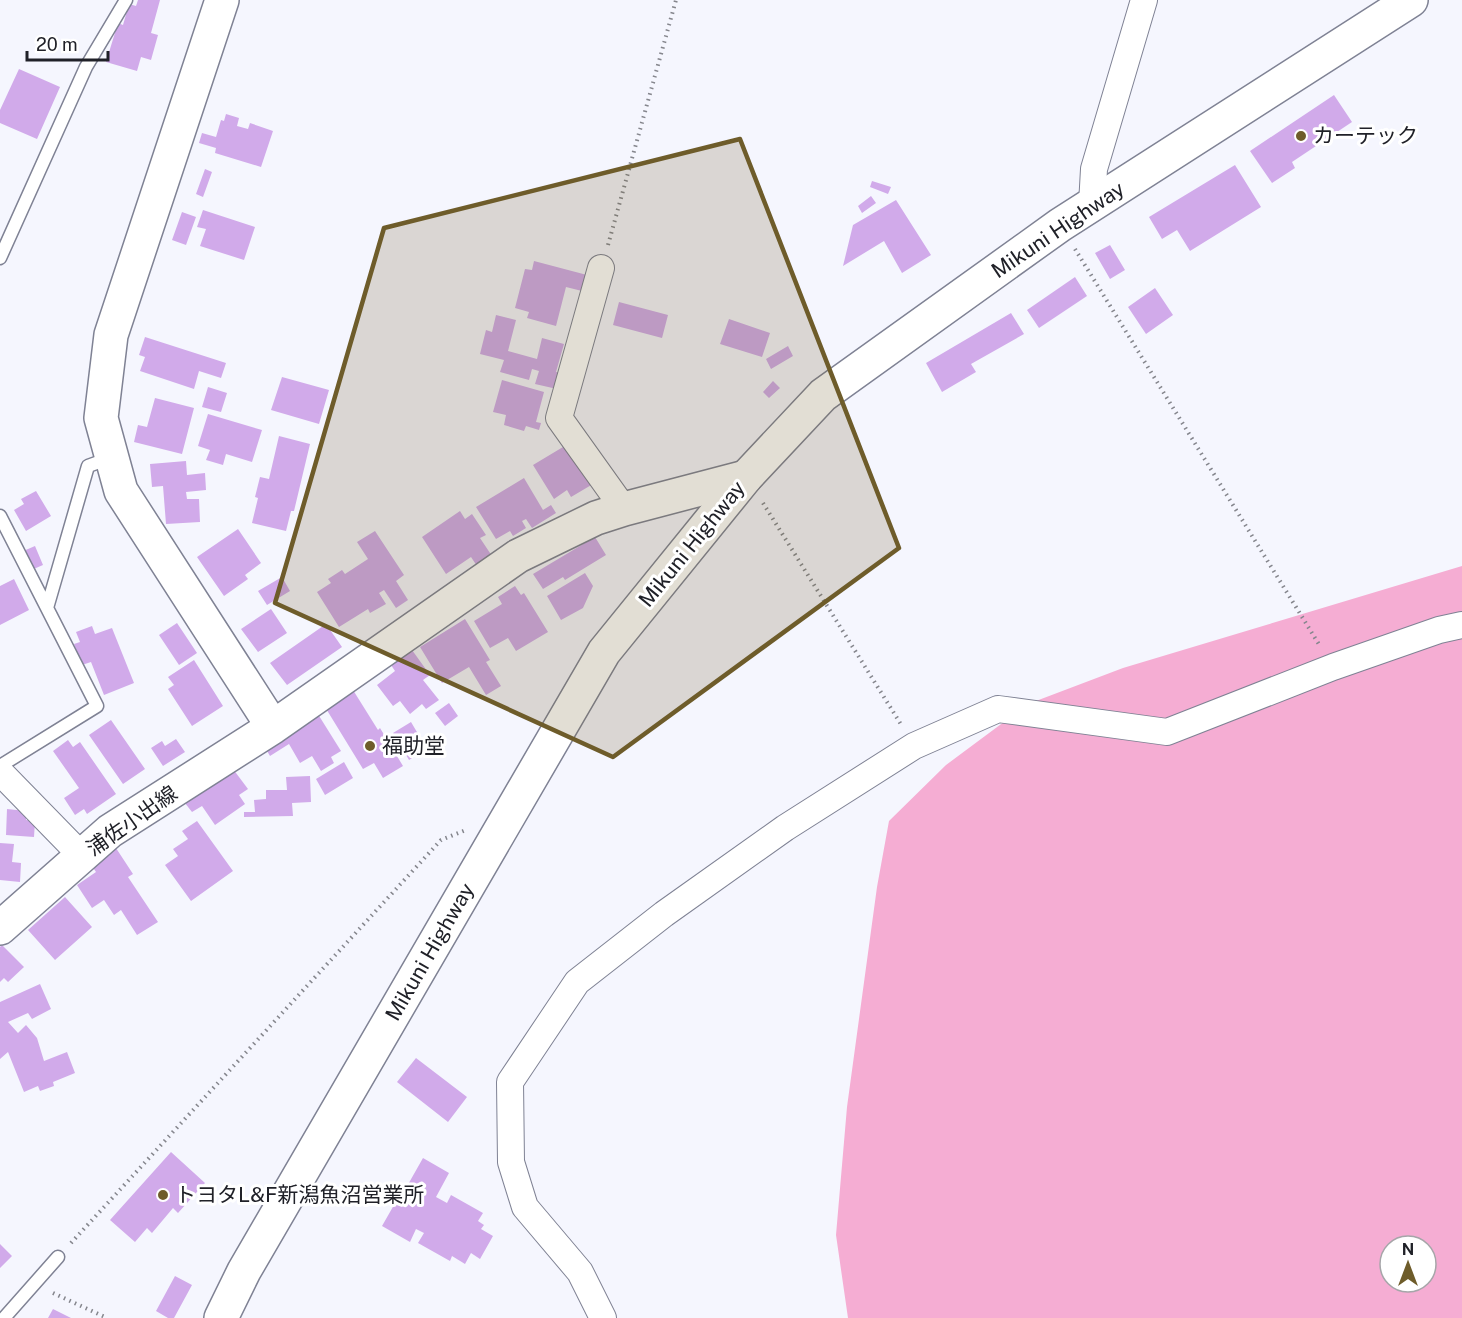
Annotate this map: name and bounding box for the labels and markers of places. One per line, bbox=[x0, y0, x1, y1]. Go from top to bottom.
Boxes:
place label: カーテック bbox=[1313, 123, 1418, 148]
marker: カーテック bbox=[1294, 129, 1308, 143]
place label: 福助堂 bbox=[382, 733, 445, 758]
marker: 福助堂 bbox=[363, 739, 377, 753]
place label: トヨタL&F新潟魚沼営業所 bbox=[175, 1182, 424, 1207]
marker: トヨタL&F新潟魚沼営業所 bbox=[156, 1188, 170, 1202]

